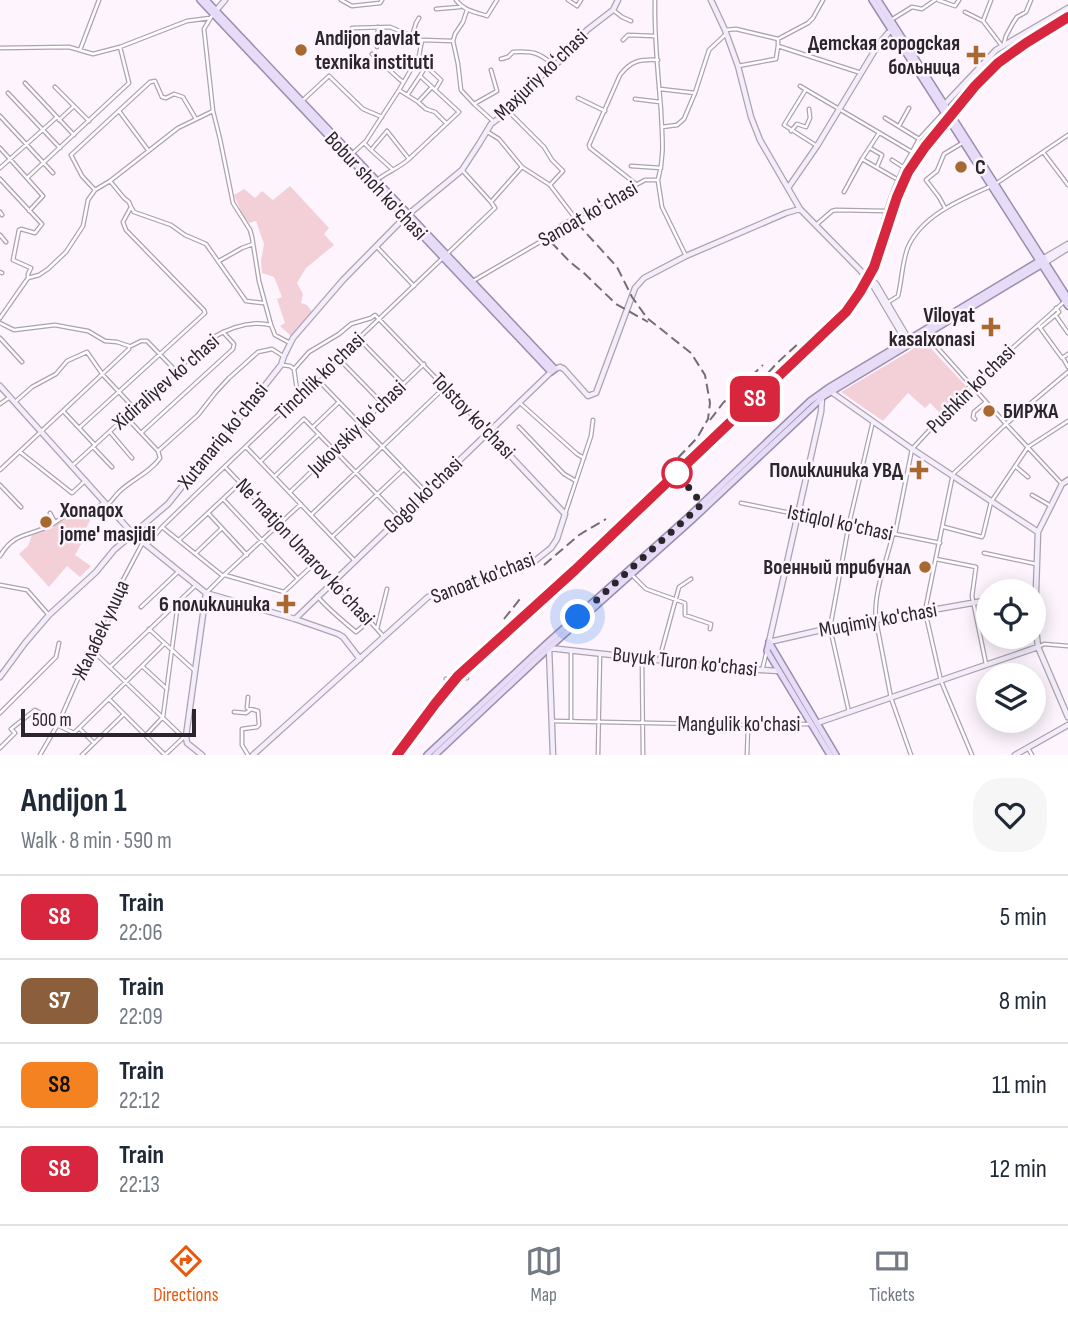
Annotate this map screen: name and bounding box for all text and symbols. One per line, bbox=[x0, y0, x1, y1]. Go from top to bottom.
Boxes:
street label: Maxjuriy koʻchasi bbox=[489, 24, 593, 126]
place label: Andijon davlat texnika instituti bbox=[314, 26, 434, 75]
place label: Детская городская больница bbox=[808, 31, 960, 80]
marker: Andijon davlat texnika instituti bbox=[293, 42, 309, 58]
marker: Детская городская больница bbox=[966, 45, 986, 65]
street label: Bobur shoh ko'chasi bbox=[319, 127, 433, 245]
place label: С bbox=[975, 155, 986, 180]
marker: С bbox=[953, 159, 969, 175]
street label: Sanoat koʻchasi bbox=[534, 176, 642, 252]
place label: Viloyat kasalxonasi bbox=[889, 303, 975, 352]
marker: Viloyat kasalxonasi bbox=[981, 317, 1001, 337]
street label: Tinchlik ko'chasi bbox=[270, 327, 370, 425]
street label: Xidiraliyev koʻchasi bbox=[107, 329, 224, 436]
street label: Pushkin ko'chasi bbox=[921, 339, 1021, 439]
street label: Tolstoy ko'chasi bbox=[426, 368, 520, 464]
street label: Jukovskiy koʻchasi bbox=[302, 375, 411, 482]
line badge: S8 bbox=[724, 376, 786, 422]
street label: Xutanariq koʻchasi bbox=[172, 378, 273, 495]
text: S8 bbox=[744, 384, 766, 413]
place label: БИРЖА bbox=[1003, 399, 1059, 424]
marker: БИРЖА bbox=[981, 403, 997, 419]
street label: Gogol ko'chasi bbox=[378, 451, 468, 539]
unlabelled marker bbox=[662, 458, 692, 488]
place label: Поликлиника УВД bbox=[769, 458, 903, 483]
marker: Поликлиника УВД bbox=[909, 460, 929, 480]
street label: Neʻmatjon Umarov koʻchasi bbox=[230, 473, 380, 631]
place label: Xonaqox jome' masjidi bbox=[59, 498, 156, 547]
street label: Istiqlol ko'chasi bbox=[785, 500, 895, 546]
marker: Xonaqox jome' masjidi bbox=[38, 514, 54, 530]
street label: Sanoat ko'chasi bbox=[428, 547, 538, 609]
place label: Военный трибунал bbox=[763, 555, 912, 580]
marker: Военный трибунал bbox=[917, 559, 933, 575]
street label: Жалабек улица bbox=[67, 576, 135, 684]
map controls bbox=[976, 579, 1046, 733]
button: locate bbox=[976, 579, 1046, 649]
place label: 6 поликлиника bbox=[159, 592, 270, 617]
marker: 6 поликлиника bbox=[276, 594, 296, 614]
street label: Muqimiy ko'chasi bbox=[817, 597, 939, 643]
your location bbox=[560, 599, 595, 634]
street label: Buyuk Turon ko'chasi bbox=[611, 642, 759, 682]
button: layers bbox=[976, 663, 1046, 733]
scale bar bbox=[21, 706, 196, 738]
text: 500 m bbox=[32, 709, 72, 732]
street label: Mangulik ko'chasi bbox=[678, 712, 800, 737]
button: heart bbox=[973, 778, 1047, 852]
text: Andijon 1 bbox=[21, 781, 127, 821]
text: Walk · 8 min · 590 m bbox=[21, 827, 172, 855]
text: Train bbox=[119, 888, 164, 919]
text: S8 bbox=[48, 902, 71, 931]
text: 5 min bbox=[1000, 902, 1047, 933]
text: 22:06 bbox=[119, 919, 163, 947]
text: Train bbox=[119, 972, 164, 1003]
text: S7 bbox=[49, 986, 70, 1015]
text: 8 min bbox=[999, 986, 1047, 1017]
text: 22:09 bbox=[119, 1003, 163, 1031]
text: Train bbox=[119, 1056, 164, 1087]
text: S8 bbox=[48, 1070, 71, 1099]
text: 11 min bbox=[992, 1070, 1047, 1101]
text: 22:12 bbox=[119, 1087, 160, 1115]
text: Train bbox=[119, 1140, 164, 1171]
text: S8 bbox=[48, 1154, 71, 1183]
text: 12 min bbox=[990, 1154, 1047, 1185]
text: 22:13 bbox=[119, 1171, 160, 1199]
tab: Directions bbox=[153, 1242, 218, 1307]
tab: Map bbox=[525, 1242, 563, 1307]
tab: Tickets bbox=[869, 1242, 915, 1307]

